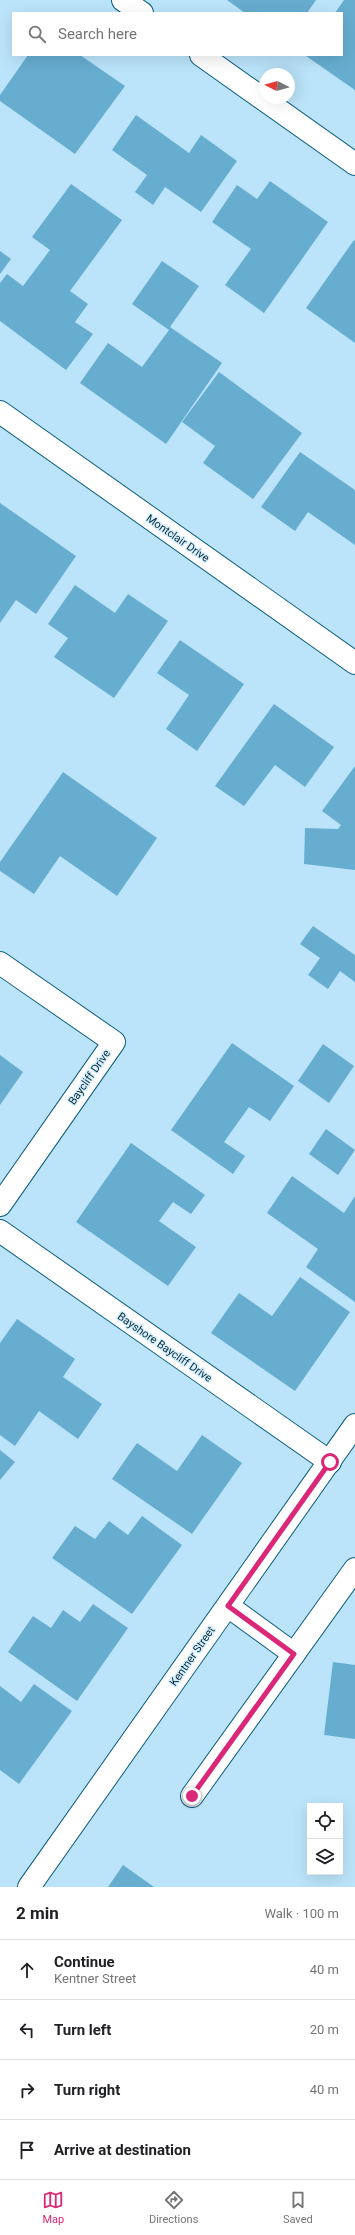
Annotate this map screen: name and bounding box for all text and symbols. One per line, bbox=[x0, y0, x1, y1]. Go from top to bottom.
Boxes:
search box bbox=[12, 12, 343, 56]
icon: search bbox=[26, 23, 48, 45]
text: Search here bbox=[58, 25, 137, 43]
north arrow bbox=[259, 68, 295, 104]
street label: Montclair Drive bbox=[144, 512, 212, 565]
street label: Baycliff Drive bbox=[66, 1047, 113, 1107]
street label: Bayshore Baycliff Drive bbox=[115, 1310, 215, 1385]
route start bbox=[321, 1453, 339, 1471]
street label: Kentner Street bbox=[167, 1624, 218, 1689]
route end bbox=[183, 1787, 201, 1805]
map controls bbox=[307, 1803, 343, 1875]
button: locate bbox=[307, 1803, 343, 1839]
button: layers bbox=[307, 1839, 343, 1875]
text: 2 min bbox=[16, 1903, 59, 1923]
text: Walk · 100 m bbox=[264, 1906, 339, 1921]
text: Continue bbox=[54, 1953, 115, 1971]
icon: ahead bbox=[16, 1959, 38, 1981]
text: 40 m bbox=[310, 1962, 339, 1977]
text: Kentner Street bbox=[54, 1971, 136, 1986]
icon: left bbox=[16, 2019, 38, 2041]
text: Turn left bbox=[54, 2021, 111, 2039]
text: 20 m bbox=[310, 2022, 339, 2037]
icon: right bbox=[16, 2079, 38, 2101]
text: Turn right bbox=[54, 2081, 120, 2099]
text: 40 m bbox=[310, 2082, 339, 2097]
icon: arrive bbox=[16, 2139, 38, 2161]
text: Arrive at destination bbox=[54, 2141, 191, 2159]
tab: Map bbox=[42, 2189, 64, 2226]
tab: Directions bbox=[149, 2189, 198, 2226]
tab: Saved bbox=[283, 2189, 313, 2226]

